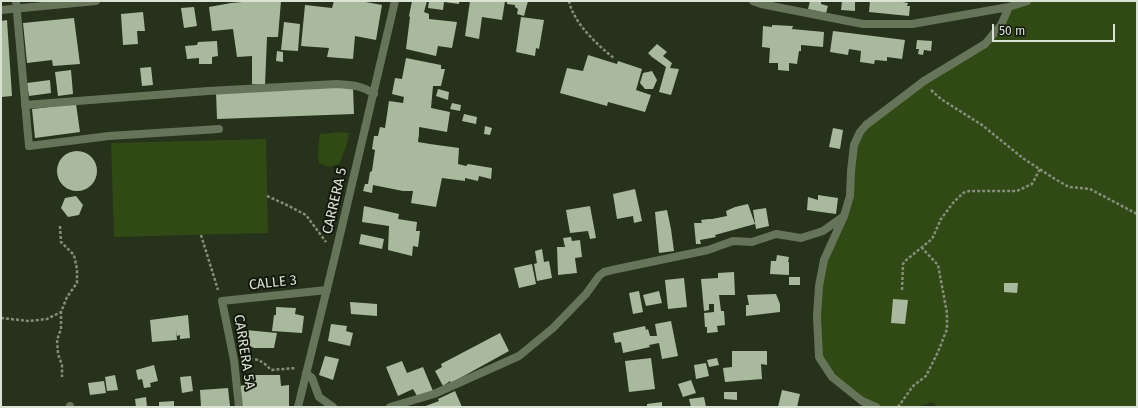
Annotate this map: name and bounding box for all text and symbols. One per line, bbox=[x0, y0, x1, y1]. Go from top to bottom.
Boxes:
scale bar bbox=[994, 16, 1117, 42]
text: 50 m bbox=[999, 24, 1025, 38]
street label: CARRERA 5 bbox=[319, 166, 351, 236]
street label: CALLE 3 bbox=[248, 272, 298, 294]
street label: CARRERA 5A bbox=[230, 313, 258, 391]

